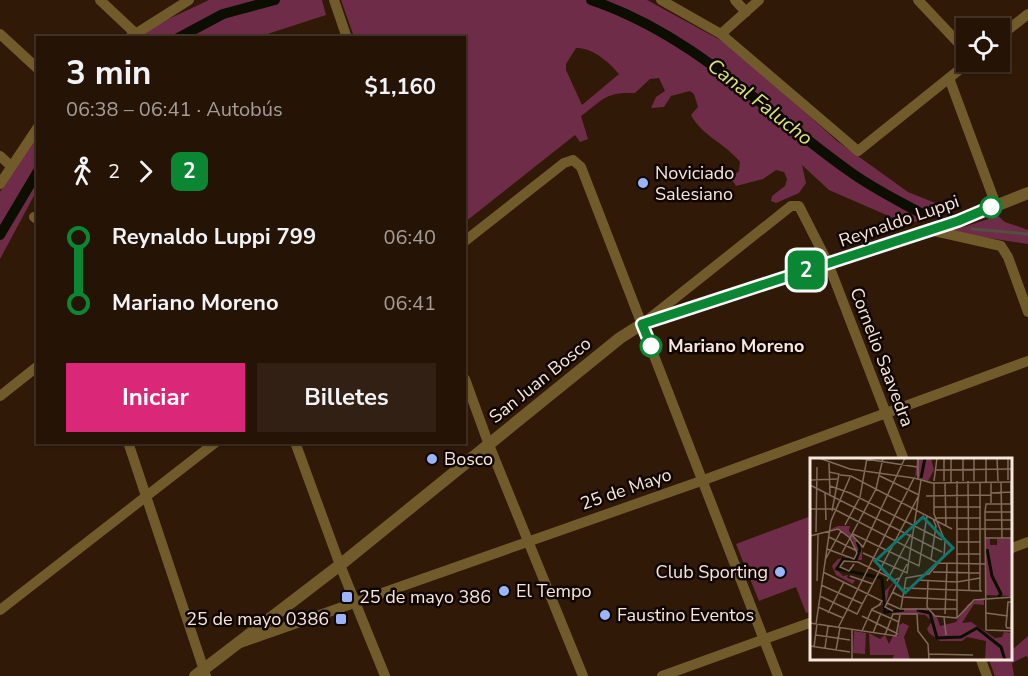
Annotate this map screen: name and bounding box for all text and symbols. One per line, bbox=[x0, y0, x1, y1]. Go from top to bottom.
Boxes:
map controls bbox=[956, 18, 1010, 72]
button: locate bbox=[956, 18, 1010, 72]
text: 3 min bbox=[66, 51, 151, 96]
water label: Canal Falucho bbox=[702, 52, 818, 152]
text: $1,160 bbox=[365, 72, 436, 102]
text: 06:38 – 06:41 · Autobús bbox=[66, 96, 283, 123]
icon: walk bbox=[66, 155, 99, 188]
icon: forward bbox=[129, 155, 162, 188]
text: 2 bbox=[183, 157, 196, 185]
text: 2 bbox=[108, 158, 120, 185]
place label: Noviciado Salesiano bbox=[655, 161, 734, 206]
marker: Noviciado Salesiano bbox=[636, 176, 650, 190]
street label: Reynaldo Luppi bbox=[836, 189, 962, 253]
unlabelled marker bbox=[980, 196, 1002, 218]
text: Reynaldo Luppi 799 bbox=[112, 222, 316, 252]
text: 06:40 bbox=[383, 224, 436, 251]
line badge: 2 bbox=[786, 250, 826, 290]
text: 2 bbox=[800, 256, 812, 284]
street label: Cornelio Saavedra bbox=[844, 284, 920, 430]
text: Mariano Moreno bbox=[112, 288, 279, 318]
text: 06:41 bbox=[383, 290, 436, 317]
street label: San Juan Bosco bbox=[484, 331, 596, 429]
place label: Mariano Moreno bbox=[668, 334, 804, 358]
marker: Mariano Moreno bbox=[640, 335, 662, 357]
button: Iniciar bbox=[66, 363, 245, 432]
button: Billetes bbox=[257, 363, 436, 432]
place label: Bosco bbox=[444, 447, 493, 471]
marker: Bosco bbox=[425, 452, 439, 466]
inset map bbox=[810, 458, 1013, 661]
street label: 25 de Mayo bbox=[577, 462, 675, 516]
place label: Club Sporting bbox=[656, 560, 768, 584]
marker: Club Sporting bbox=[773, 565, 787, 579]
place label: El Tempo bbox=[516, 579, 591, 603]
marker: El Tempo bbox=[497, 584, 511, 598]
place label: 25 de mayo 386 bbox=[359, 585, 491, 609]
marker: 25 de mayo 386 bbox=[340, 590, 354, 604]
place label: Faustino Eventos bbox=[617, 603, 754, 627]
place label: 25 de mayo 0386 bbox=[186, 607, 329, 631]
marker: Faustino Eventos bbox=[598, 608, 612, 622]
marker: 25 de mayo 0386 bbox=[334, 612, 348, 626]

